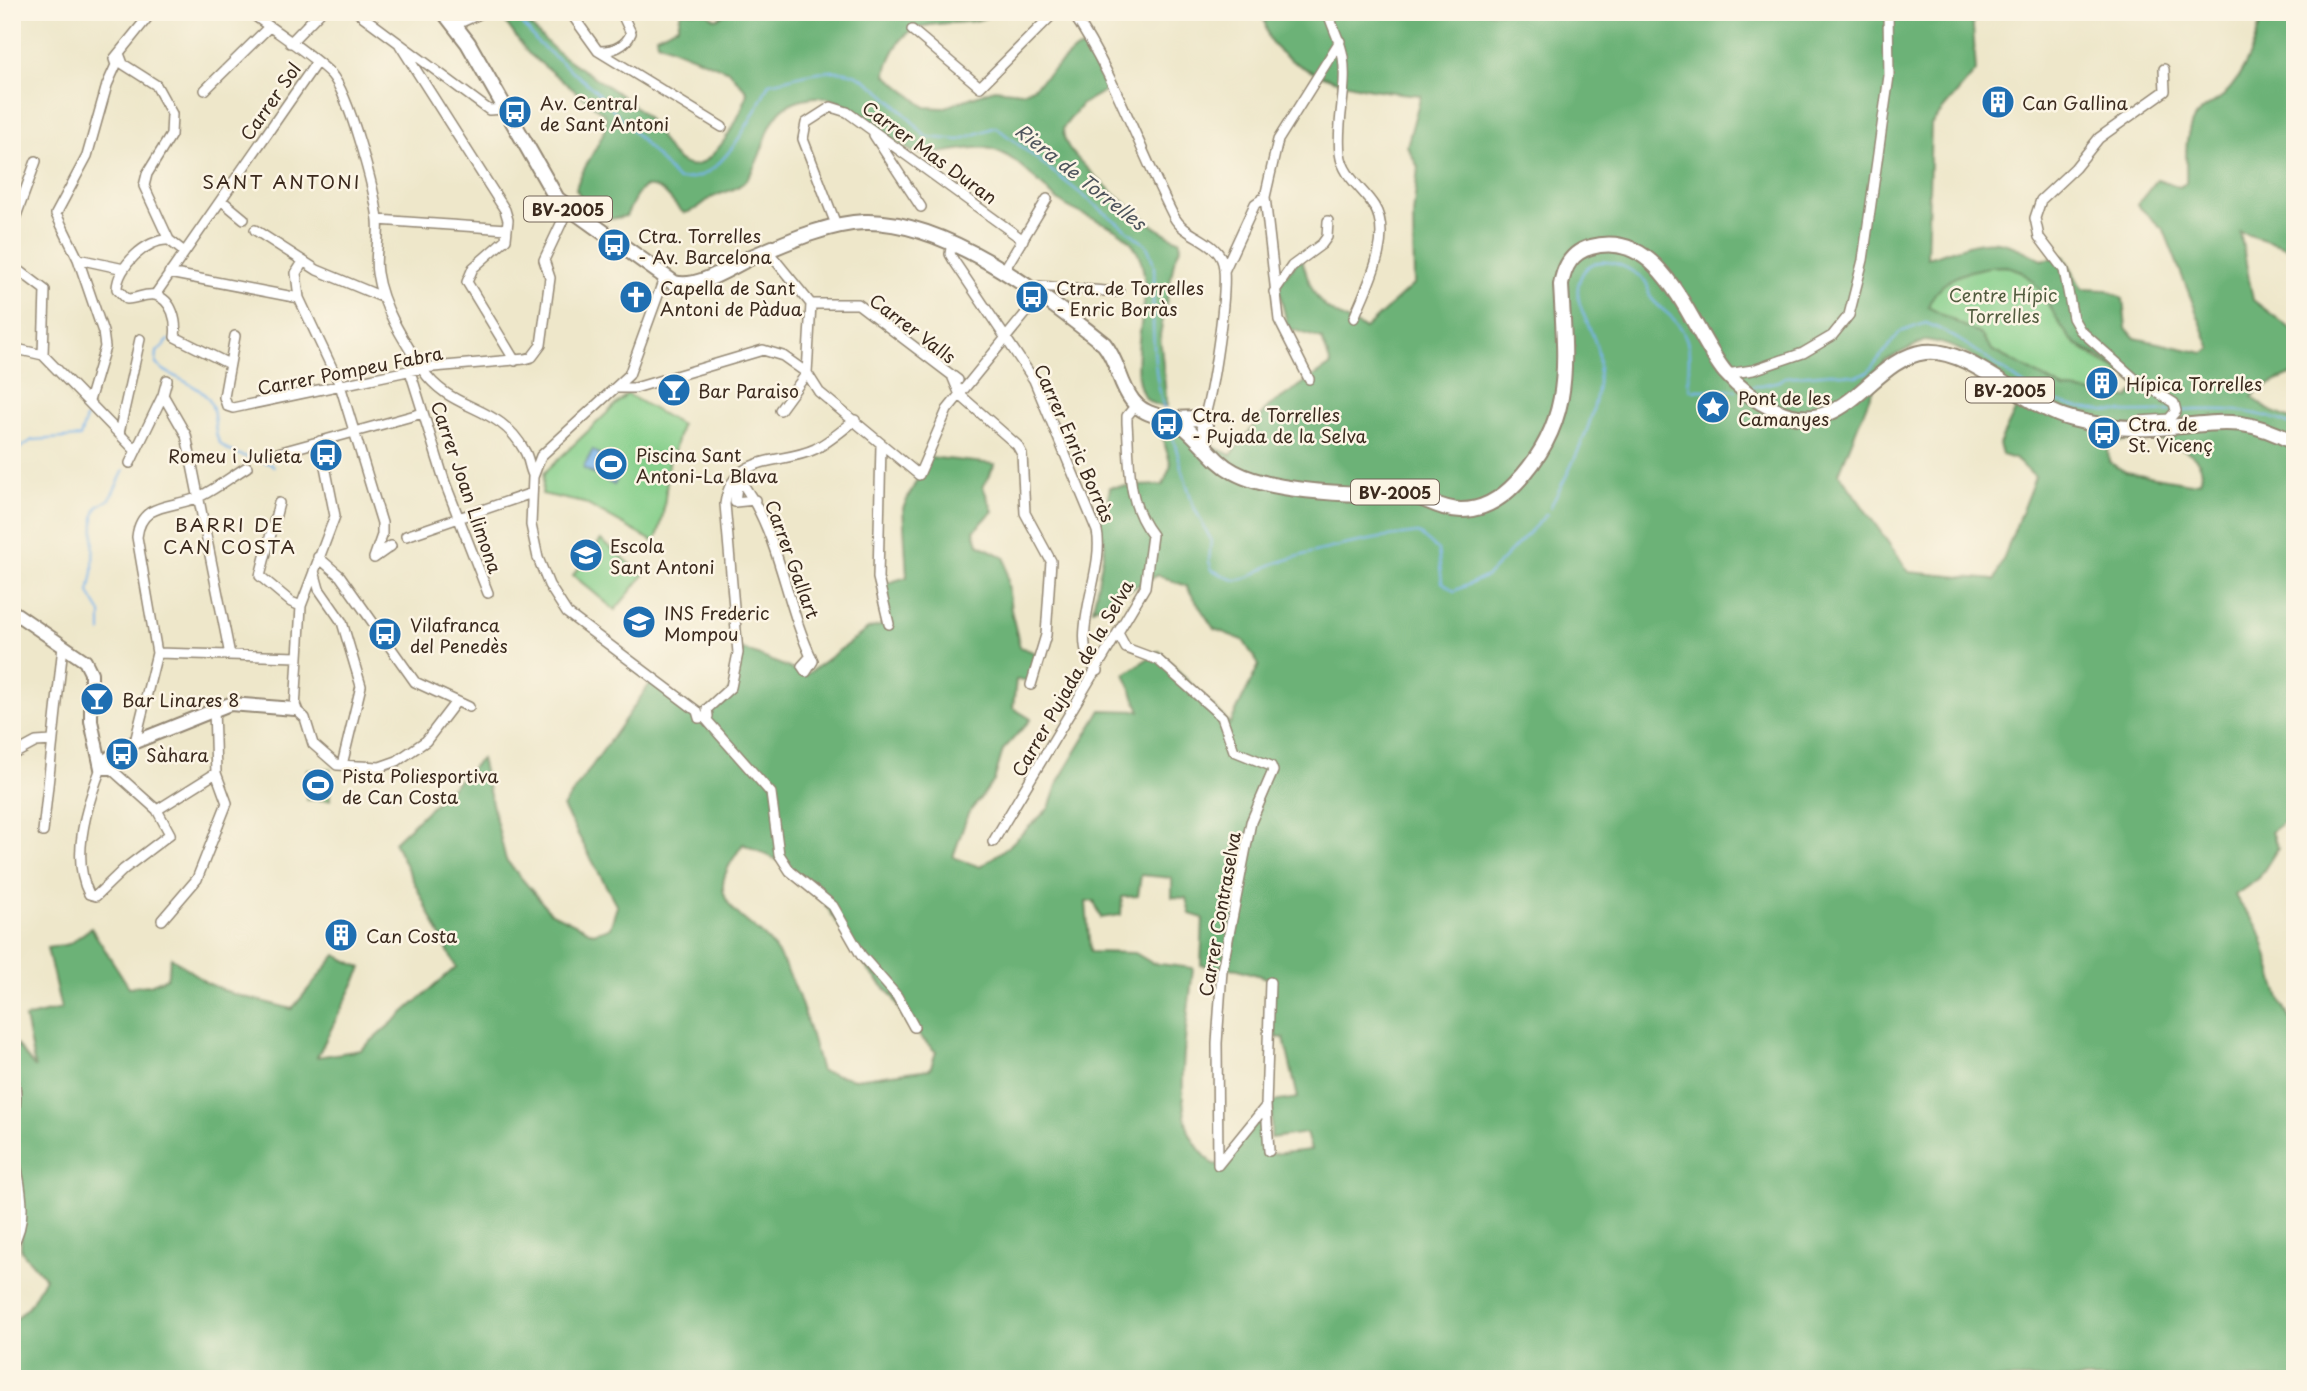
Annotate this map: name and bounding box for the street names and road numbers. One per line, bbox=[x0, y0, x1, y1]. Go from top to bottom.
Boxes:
street label: Carrer Sol bbox=[233, 56, 307, 146]
street label: Carrer Mas Duran bbox=[857, 94, 1003, 210]
road number: BV-2005 bbox=[524, 196, 612, 222]
street label: Carrer Valls bbox=[864, 287, 962, 369]
street label: Carrer Pompeu Fabra bbox=[255, 339, 445, 401]
street label: Carrer Enric Borràs bbox=[1028, 360, 1122, 526]
road number: BV-2005 bbox=[1966, 378, 2054, 402]
street label: Carrer Joan Llimona bbox=[425, 397, 509, 578]
road number: BV-2005 bbox=[1351, 480, 1439, 505]
street label: Carrer Gallart bbox=[759, 496, 827, 622]
street label: Carrer Pujada de la Selva bbox=[1004, 575, 1140, 781]
street label: Carrer Contraselva bbox=[1191, 830, 1247, 998]

